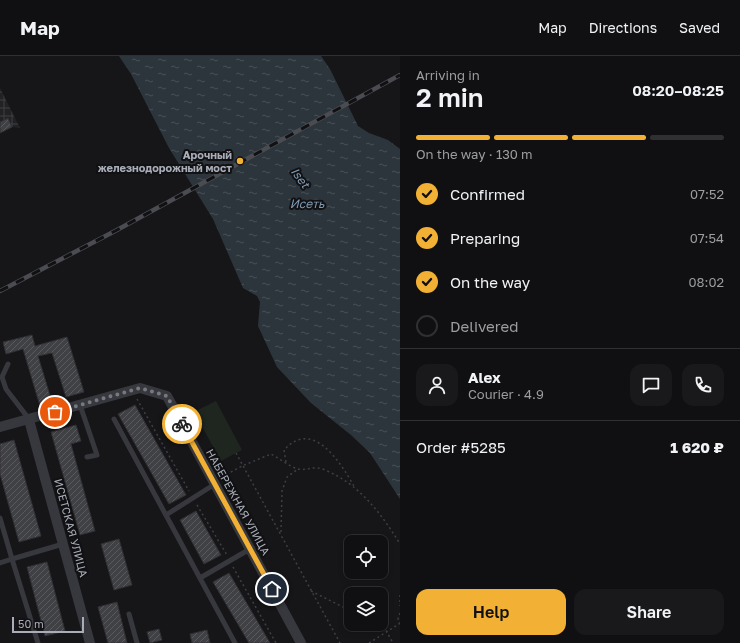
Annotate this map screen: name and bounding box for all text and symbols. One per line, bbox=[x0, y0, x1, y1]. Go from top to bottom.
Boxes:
text: Map bbox=[20, 16, 60, 39]
text: Map bbox=[538, 19, 567, 36]
text: Directions bbox=[589, 19, 657, 36]
text: Saved bbox=[679, 19, 720, 36]
text: Arriving in bbox=[416, 67, 480, 83]
text: 08:20–08:25 bbox=[632, 81, 724, 99]
text: 2 min bbox=[416, 82, 484, 113]
text: On the way · 130 m bbox=[416, 146, 533, 162]
place label: Арочный железнодорожный мост bbox=[98, 148, 232, 174]
marker: Арочный железнодорожный мост bbox=[235, 156, 245, 166]
water label: Iset bbox=[288, 164, 314, 192]
icon: check bbox=[416, 183, 438, 205]
text: Confirmed bbox=[450, 185, 525, 203]
text: 07:52 bbox=[690, 186, 724, 202]
water label: Исеть bbox=[290, 196, 325, 211]
icon: check bbox=[416, 227, 438, 249]
text: Preparing bbox=[450, 229, 520, 247]
text: 07:54 bbox=[690, 230, 724, 246]
icon: check bbox=[416, 271, 438, 293]
text: On the way bbox=[450, 273, 530, 291]
text: 08:02 bbox=[689, 274, 724, 290]
text: Delivered bbox=[450, 317, 518, 335]
button: person bbox=[416, 364, 458, 406]
button: chat bbox=[630, 364, 672, 406]
button: phone bbox=[682, 364, 724, 406]
text: Alex bbox=[468, 368, 501, 386]
text: Courier · 4.9 bbox=[468, 386, 544, 402]
pin bbox=[38, 395, 72, 429]
icon: bag bbox=[44, 401, 66, 423]
courier bbox=[162, 404, 202, 444]
icon: bike bbox=[171, 413, 193, 435]
text: Order #5285 bbox=[416, 438, 506, 456]
text: 1 620 ₽ bbox=[670, 438, 724, 456]
street label: НАБЕРЕЖНАЯ УЛИЦА bbox=[204, 446, 273, 558]
street label: ИСЕТСКАЯ УЛИЦА bbox=[52, 477, 91, 579]
map controls bbox=[344, 535, 388, 631]
button: locate bbox=[344, 535, 388, 579]
pin bbox=[255, 572, 289, 606]
icon: home bbox=[261, 578, 283, 600]
button: layers bbox=[344, 587, 388, 631]
button: Help bbox=[416, 589, 566, 635]
button: Share bbox=[574, 589, 724, 635]
scale bar bbox=[12, 615, 84, 634]
text: 50 m bbox=[18, 617, 44, 630]

